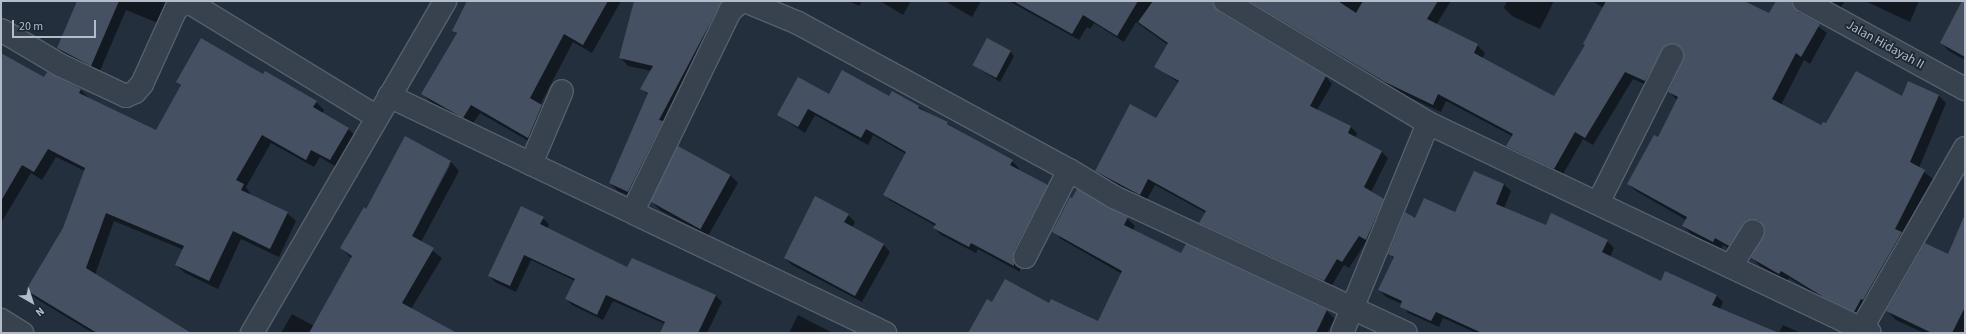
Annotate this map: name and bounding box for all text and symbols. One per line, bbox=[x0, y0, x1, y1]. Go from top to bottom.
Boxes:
scale bar bbox=[14, 12, 98, 38]
street label: Jalan Hidayah II bbox=[1843, 17, 1927, 73]
text: 20 m bbox=[19, 18, 43, 35]
north arrow bbox=[12, 282, 52, 322]
text: N bbox=[32, 304, 47, 320]

